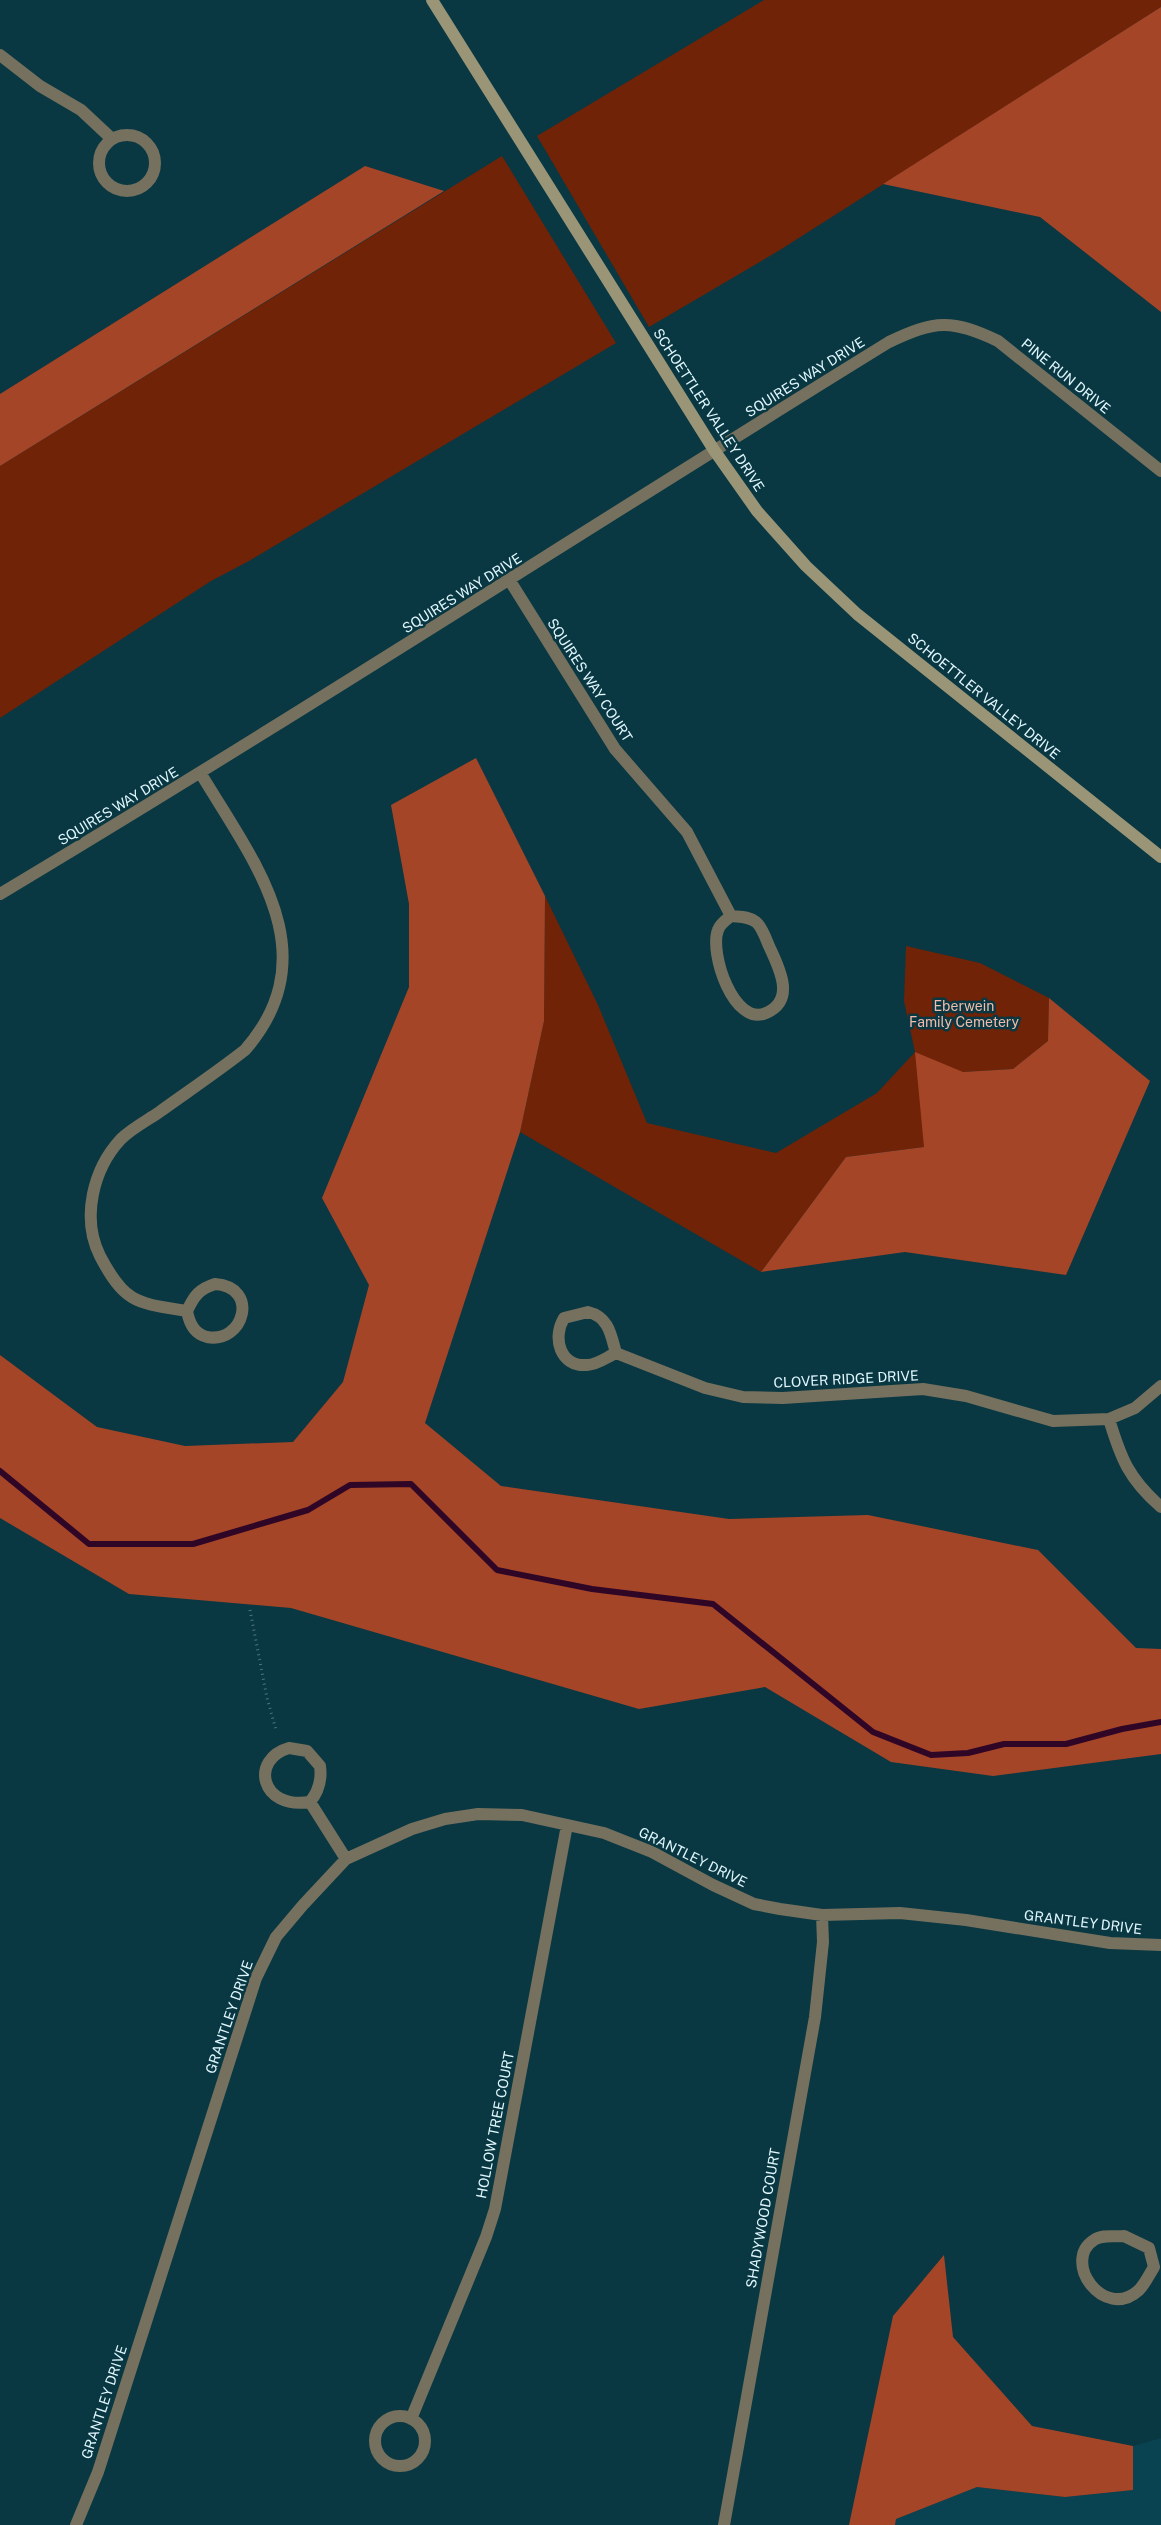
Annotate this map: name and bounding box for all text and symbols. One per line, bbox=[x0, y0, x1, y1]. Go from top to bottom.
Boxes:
street label: SCHOETTLER VALLEY DRIVE bbox=[650, 326, 768, 494]
street label: SQUIRES WAY DRIVE bbox=[742, 334, 868, 420]
street label: PINE RUN DRIVE bbox=[1018, 335, 1114, 417]
street label: SQUIRES WAY DRIVE bbox=[399, 550, 525, 636]
street label: SQUIRES WAY COURT bbox=[544, 616, 636, 744]
street label: SCHOETTLER VALLEY DRIVE bbox=[905, 630, 1063, 762]
street label: SQUIRES WAY DRIVE bbox=[55, 764, 181, 848]
park label: Eberwein Family Cemetery bbox=[909, 998, 1020, 1030]
street label: CLOVER RIDGE DRIVE bbox=[773, 1367, 919, 1391]
street label: GRANTLEY DRIVE bbox=[636, 1824, 750, 1890]
street label: GRANTLEY DRIVE bbox=[1023, 1907, 1143, 1937]
street label: GRANTLEY DRIVE bbox=[202, 1958, 256, 2076]
street label: HOLLOW TREE COURT bbox=[473, 2050, 517, 2200]
street label: SHADYWOOD COURT bbox=[743, 2147, 783, 2289]
street label: GRANTLEY DRIVE bbox=[78, 2343, 130, 2461]

